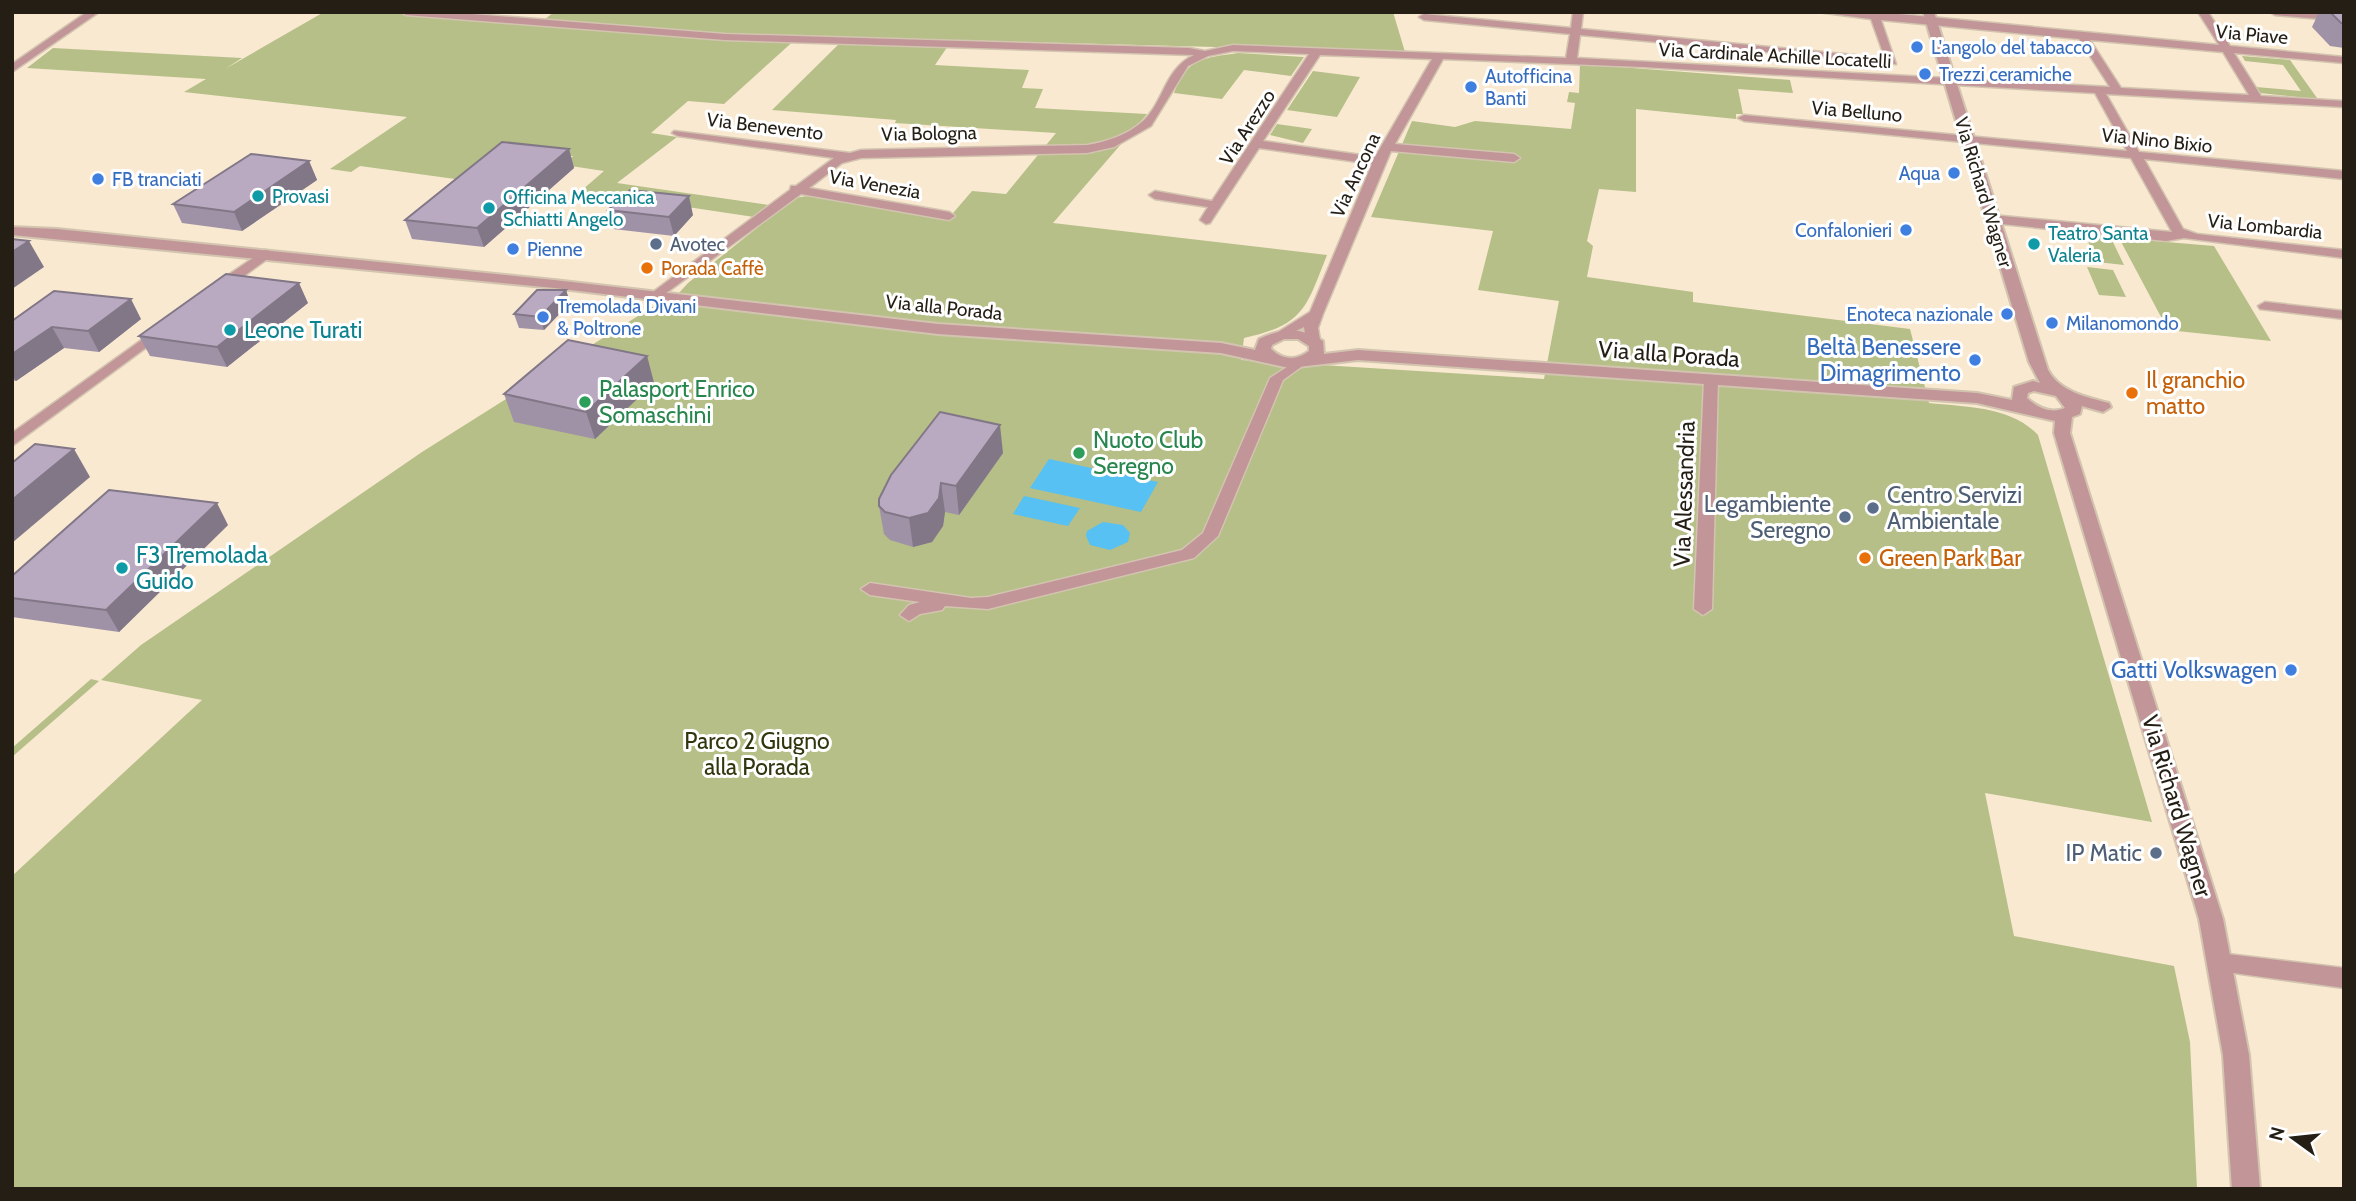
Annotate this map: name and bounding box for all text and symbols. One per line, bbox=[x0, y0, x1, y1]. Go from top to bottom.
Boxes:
street label: Via Piave bbox=[2215, 20, 2289, 49]
place label: L'angolo del tabacco bbox=[1931, 36, 2092, 59]
street label: Via Cardinale Achille Locatelli bbox=[1658, 38, 1892, 73]
marker: L'angolo del tabacco bbox=[1909, 39, 1925, 55]
place label: Trezzi ceramiche bbox=[1939, 63, 2072, 86]
place label: Autofficina Banti bbox=[1485, 65, 1572, 110]
marker: Trezzi ceramiche bbox=[1917, 66, 1933, 82]
marker: Autofficina Banti bbox=[1463, 79, 1479, 95]
street label: Via Arezzo bbox=[1215, 85, 1280, 169]
street label: Via Belluno bbox=[1811, 96, 1903, 127]
street label: Via Benevento bbox=[705, 108, 825, 145]
street label: Via Richard Wagner bbox=[1950, 114, 2017, 270]
street label: Via Bologna bbox=[881, 121, 977, 146]
street label: Via Nino Bixio bbox=[2100, 123, 2213, 158]
street label: Via Ancona bbox=[1326, 129, 1385, 221]
place label: Aqua bbox=[1899, 162, 1940, 185]
street label: Via Venezia bbox=[827, 165, 922, 204]
marker: Aqua bbox=[1946, 165, 1962, 181]
place label: FB tranciati bbox=[112, 168, 202, 191]
marker: FB tranciati bbox=[90, 171, 106, 187]
place label: Provasi bbox=[272, 185, 329, 208]
place label: Officina Meccanica Schiatti Angelo bbox=[503, 186, 654, 231]
marker: Provasi bbox=[250, 188, 266, 204]
marker: Officina Meccanica Schiatti Angelo bbox=[481, 200, 497, 216]
street label: Via Lombardia bbox=[2206, 209, 2324, 244]
place label: Confalonieri bbox=[1795, 219, 1892, 242]
marker: Confalonieri bbox=[1898, 222, 1914, 238]
place label: Teatro Santa Valeria bbox=[2048, 222, 2148, 267]
place label: Avotec bbox=[670, 233, 726, 256]
marker: Avotec bbox=[648, 236, 664, 252]
marker: Teatro Santa Valeria bbox=[2026, 236, 2042, 252]
place label: Pienne bbox=[527, 238, 583, 261]
marker: Pienne bbox=[505, 241, 521, 257]
place label: Porada Caffè bbox=[661, 257, 764, 280]
marker: Porada Caffè bbox=[639, 260, 655, 276]
street label: Via alla Porada bbox=[885, 290, 1003, 325]
place label: Tremolada Divani & Poltrone bbox=[557, 295, 696, 340]
place label: Enoteca nazionale bbox=[1847, 303, 1993, 326]
marker: Enoteca nazionale bbox=[1999, 306, 2015, 322]
marker: Tremolada Divani & Poltrone bbox=[535, 309, 551, 325]
place label: Milanomondo bbox=[2066, 312, 2179, 335]
marker: Milanomondo bbox=[2044, 315, 2060, 331]
place label: Leone Turati bbox=[244, 316, 362, 344]
marker: Leone Turati bbox=[222, 322, 238, 338]
place label: Beltà Benessere Dimagrimento bbox=[1807, 333, 1961, 387]
street label: Via alla Porada bbox=[1597, 335, 1741, 373]
marker: Beltà Benessere Dimagrimento bbox=[1967, 352, 1983, 368]
place label: Il granchio matto bbox=[2146, 366, 2245, 420]
place label: Palasport Enrico Somaschini bbox=[599, 375, 755, 429]
marker: Il granchio matto bbox=[2124, 385, 2140, 401]
marker: Palasport Enrico Somaschini bbox=[577, 394, 593, 410]
street label: Via Alessandria bbox=[1667, 420, 1701, 568]
place label: Nuoto Club Seregno bbox=[1093, 426, 1204, 480]
marker: Nuoto Club Seregno bbox=[1071, 445, 1087, 461]
place label: Centro Servizi Ambientale bbox=[1887, 481, 2022, 535]
place label: Legambiente Seregno bbox=[1704, 490, 1831, 544]
marker: Centro Servizi Ambientale bbox=[1865, 500, 1881, 516]
marker: Legambiente Seregno bbox=[1837, 509, 1853, 525]
place label: F3 Tremolada Guido bbox=[136, 541, 268, 595]
place label: Green Park Bar bbox=[1879, 544, 2022, 572]
marker: Green Park Bar bbox=[1857, 550, 1873, 566]
marker: F3 Tremolada Guido bbox=[114, 560, 130, 576]
place label: Gatti Volkswagen bbox=[2111, 656, 2277, 684]
marker: Gatti Volkswagen bbox=[2283, 662, 2299, 678]
street label: Via Richard Wagner bbox=[2136, 712, 2218, 901]
park label: Parco 2 Giugno alla Porada bbox=[684, 727, 830, 781]
place label: IP Matic bbox=[2065, 839, 2142, 867]
marker: IP Matic bbox=[2148, 845, 2164, 861]
north arrow bbox=[2258, 1103, 2328, 1173]
text: N bbox=[2264, 1124, 2290, 1143]

